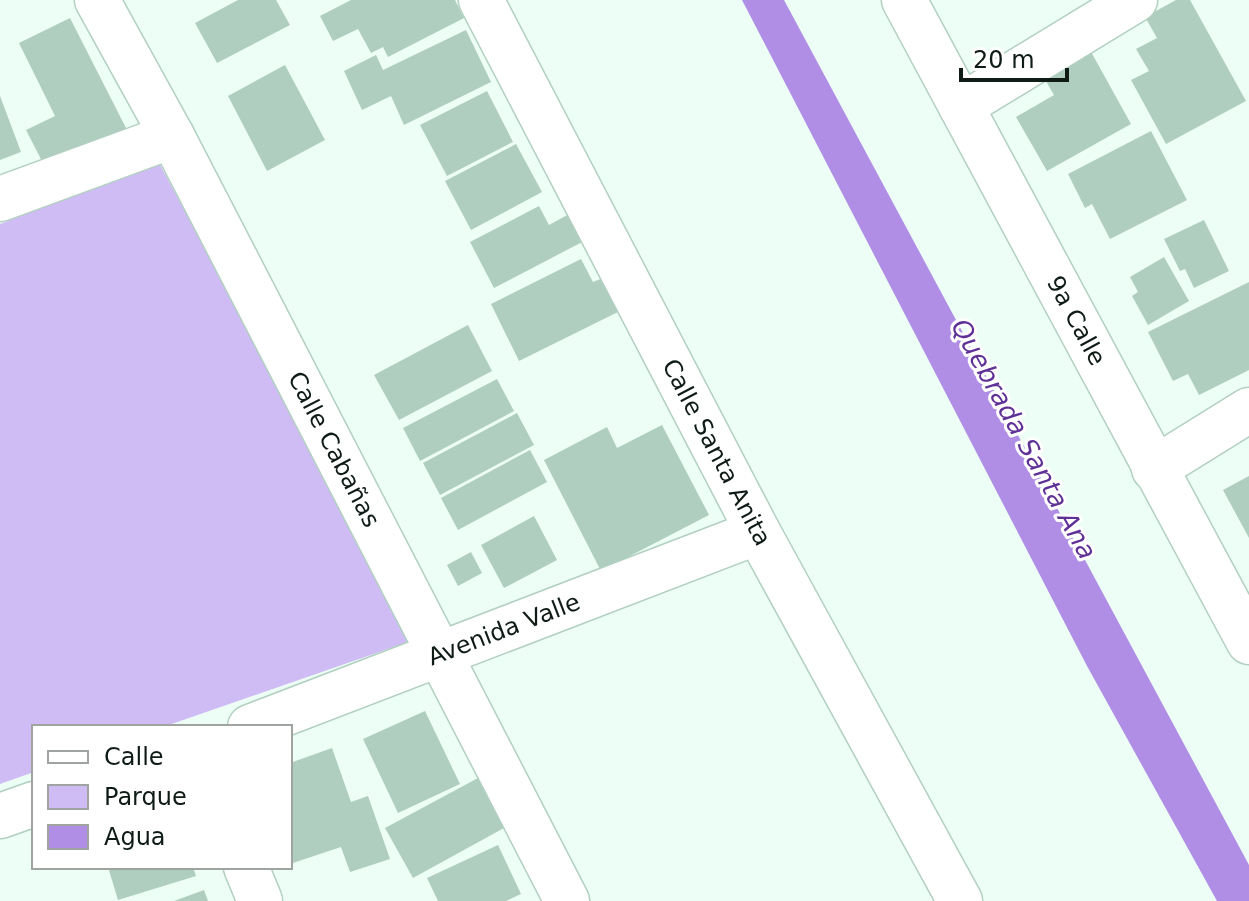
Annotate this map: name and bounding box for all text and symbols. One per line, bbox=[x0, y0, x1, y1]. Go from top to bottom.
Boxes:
scale bar bbox=[961, 32, 1067, 82]
text: 20 m bbox=[973, 46, 1035, 74]
street label: 9a Calle bbox=[1041, 271, 1112, 370]
water label: Quebrada Santa Ana bbox=[945, 314, 1103, 564]
street label: Calle Santa Anita bbox=[656, 354, 777, 551]
street label: Calle Cabañas bbox=[282, 367, 386, 532]
street label: Avenida Valle bbox=[424, 588, 584, 671]
legend bbox=[32, 725, 292, 869]
text: Calle bbox=[104, 743, 164, 771]
text: Parque bbox=[104, 783, 187, 811]
text: Agua bbox=[104, 823, 166, 851]

